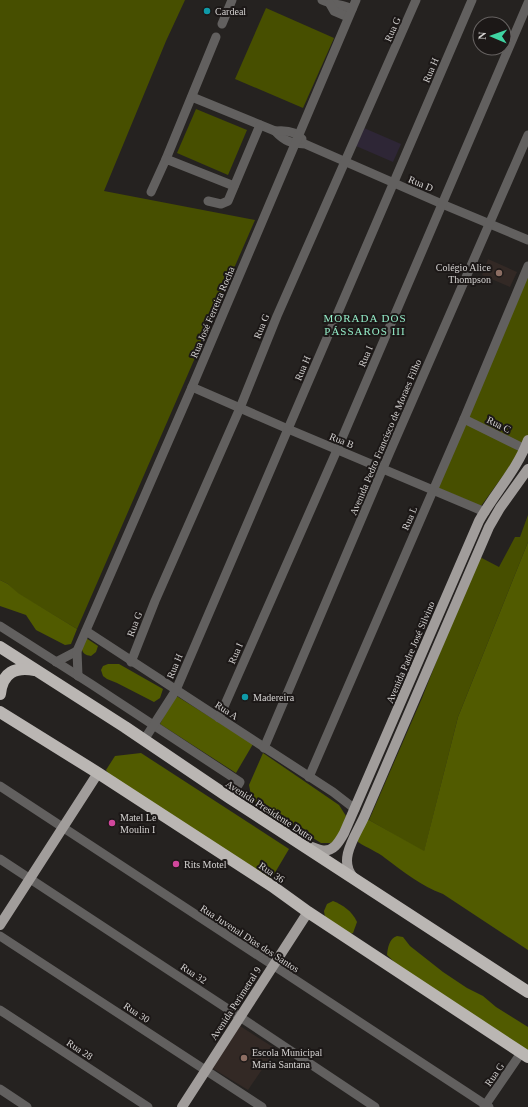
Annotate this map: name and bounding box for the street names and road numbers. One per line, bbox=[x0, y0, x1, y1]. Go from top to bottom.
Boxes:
street label: Rua G bbox=[382, 15, 403, 43]
street label: Rua H bbox=[420, 56, 441, 84]
street label: Rua D bbox=[407, 173, 435, 194]
street label: Rua José Ferreira Rocha bbox=[188, 264, 237, 359]
street label: Rua G bbox=[252, 312, 271, 340]
street label: Rua I bbox=[356, 344, 375, 368]
street label: Rua H bbox=[292, 354, 313, 382]
street label: Avenida Pedro Francisco de Moraes Filho bbox=[347, 358, 423, 517]
street label: Rua C bbox=[485, 414, 513, 435]
street label: Rua B bbox=[328, 431, 356, 450]
street label: Rua L bbox=[400, 505, 419, 532]
street label: Avenida Padre José Silvino bbox=[384, 600, 437, 705]
street label: Rua G bbox=[125, 610, 144, 638]
street label: Rua I bbox=[226, 641, 245, 665]
street label: Rua H bbox=[164, 652, 185, 680]
street label: Rua A bbox=[213, 699, 241, 722]
street label: Avenida Presidente Dutra bbox=[224, 778, 316, 843]
street label: Rua 36 bbox=[257, 860, 287, 885]
street label: Rua Juvenal Dias dos Santos bbox=[198, 902, 301, 975]
street label: Rua 32 bbox=[179, 961, 209, 986]
street label: Avenida Perimetral 9 bbox=[208, 965, 263, 1042]
street label: Rua 30 bbox=[122, 1000, 152, 1025]
street label: Rua 28 bbox=[65, 1037, 95, 1062]
street label: Rua G bbox=[482, 1061, 506, 1088]

